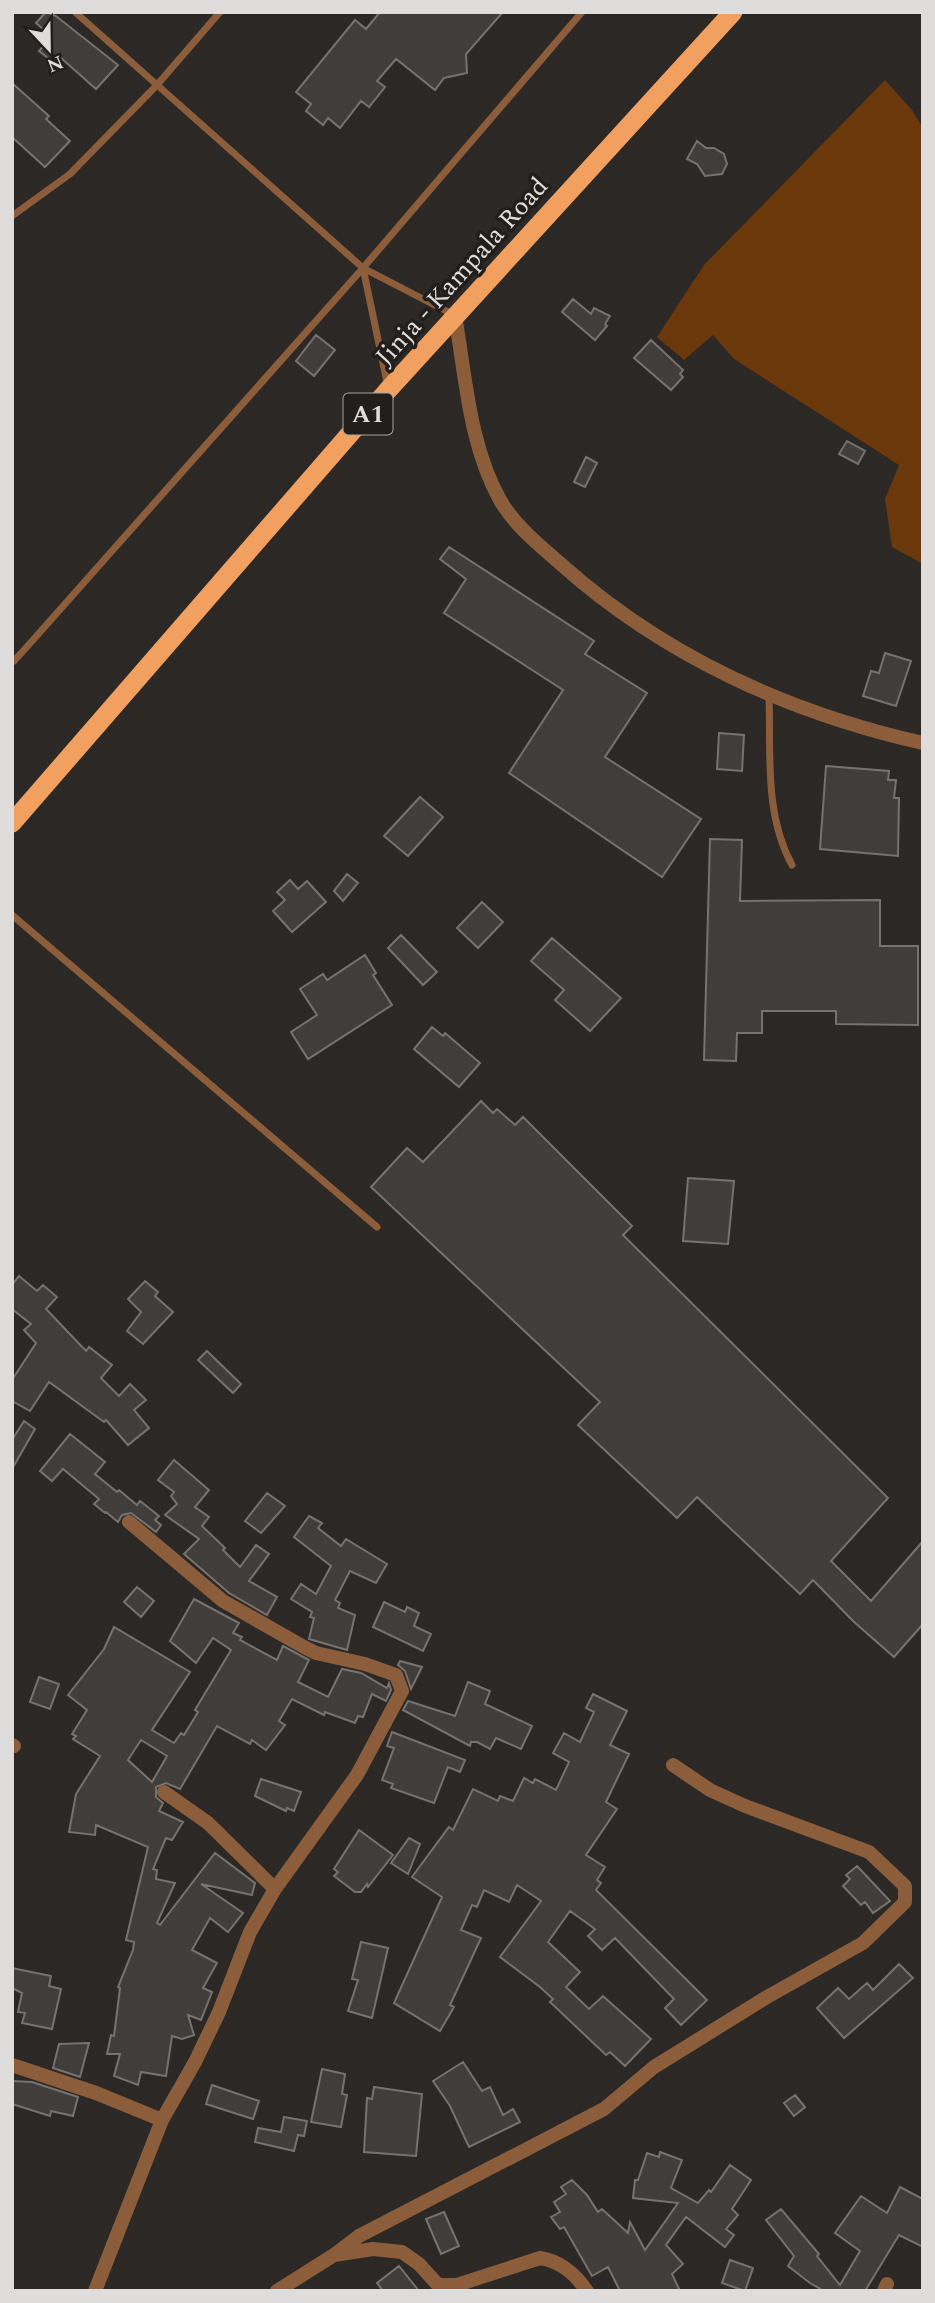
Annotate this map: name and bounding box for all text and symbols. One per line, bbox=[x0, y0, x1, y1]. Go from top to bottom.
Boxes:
north arrow bbox=[14, 14, 84, 84]
text: N bbox=[42, 47, 67, 80]
street label: Jinja - Kampala Road bbox=[366, 168, 558, 375]
road number: A1 bbox=[344, 394, 392, 435]

